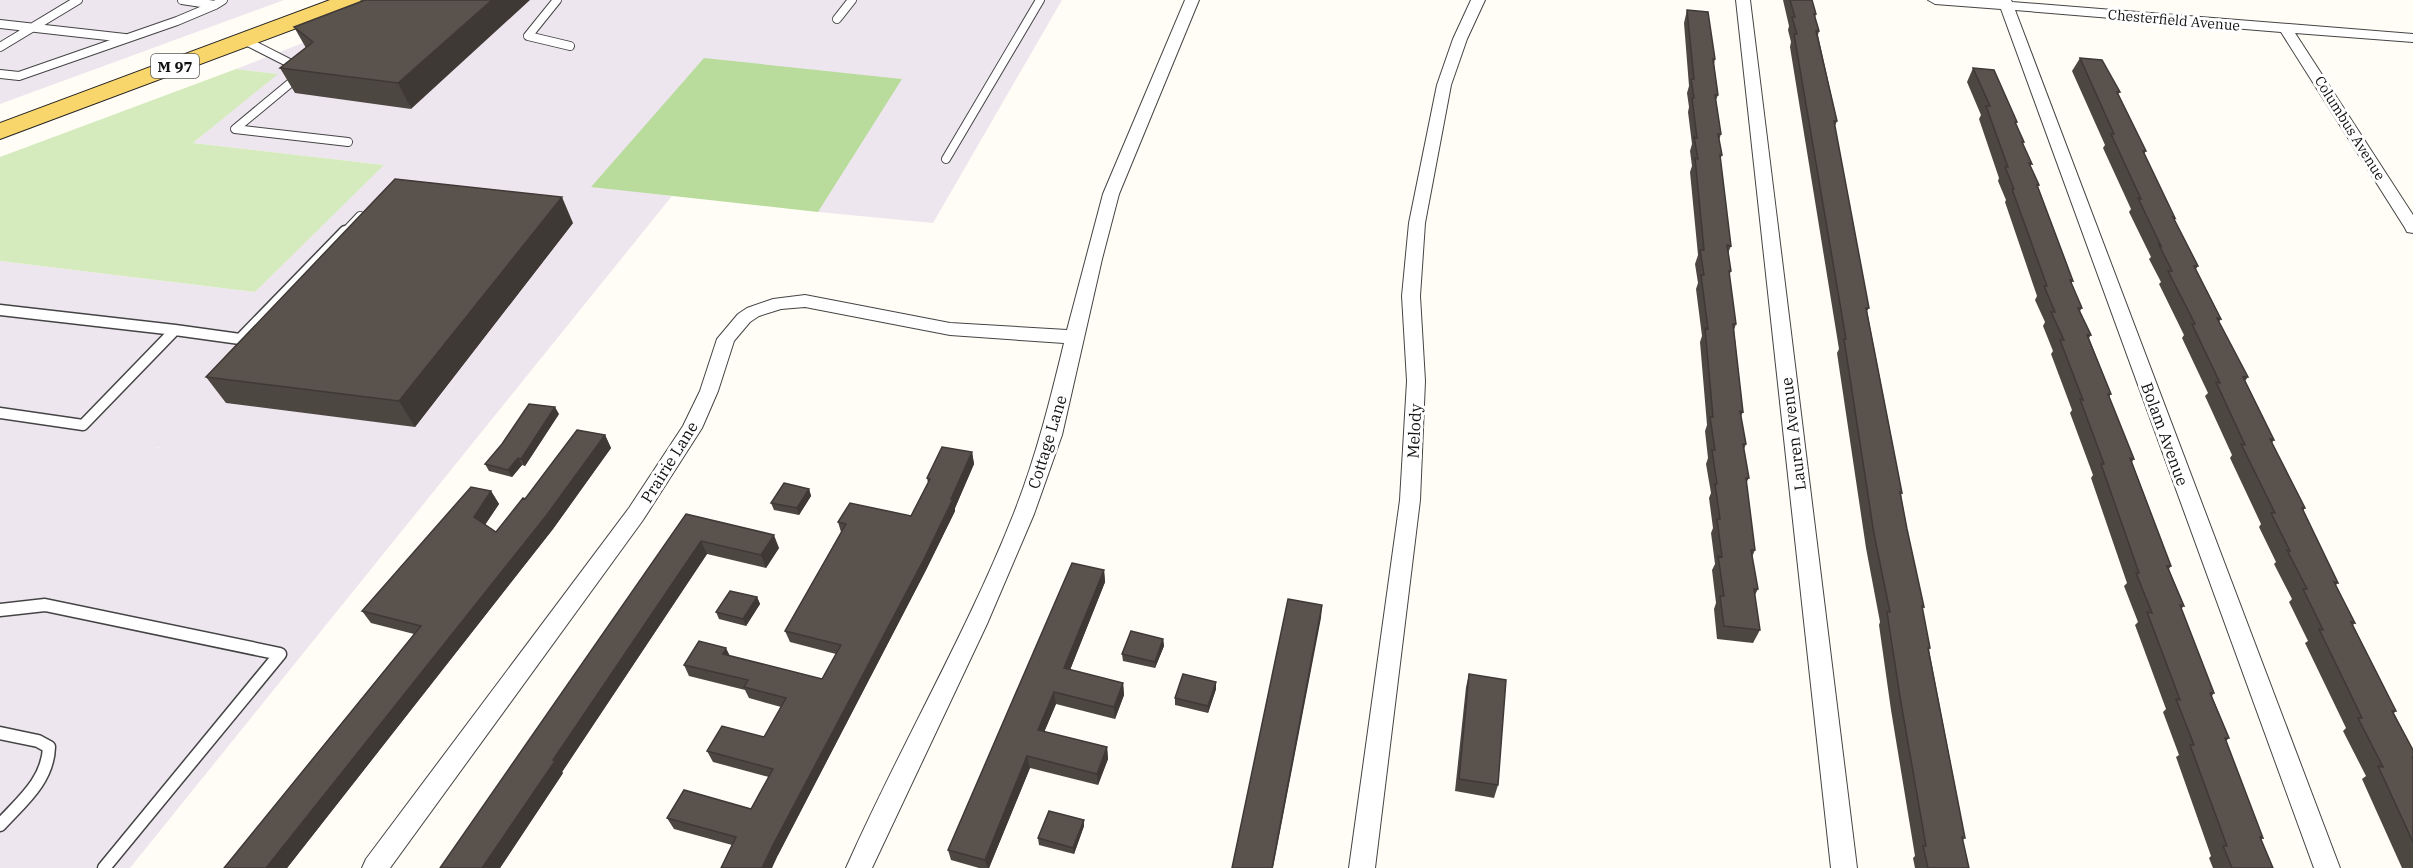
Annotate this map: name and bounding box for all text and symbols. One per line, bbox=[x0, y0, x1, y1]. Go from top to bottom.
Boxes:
street label: Chesterfield Avenue bbox=[2107, 5, 2241, 35]
road number: M 97 bbox=[151, 54, 199, 78]
street label: Columbus Avenue bbox=[2311, 73, 2389, 183]
street label: Lauren Avenue bbox=[1776, 376, 1810, 492]
street label: Bolam Avenue bbox=[2137, 380, 2193, 488]
street label: Cottage Lane bbox=[1023, 393, 1071, 491]
street label: Melody bbox=[1403, 403, 1425, 459]
street label: Prairie Lane bbox=[636, 418, 702, 506]

